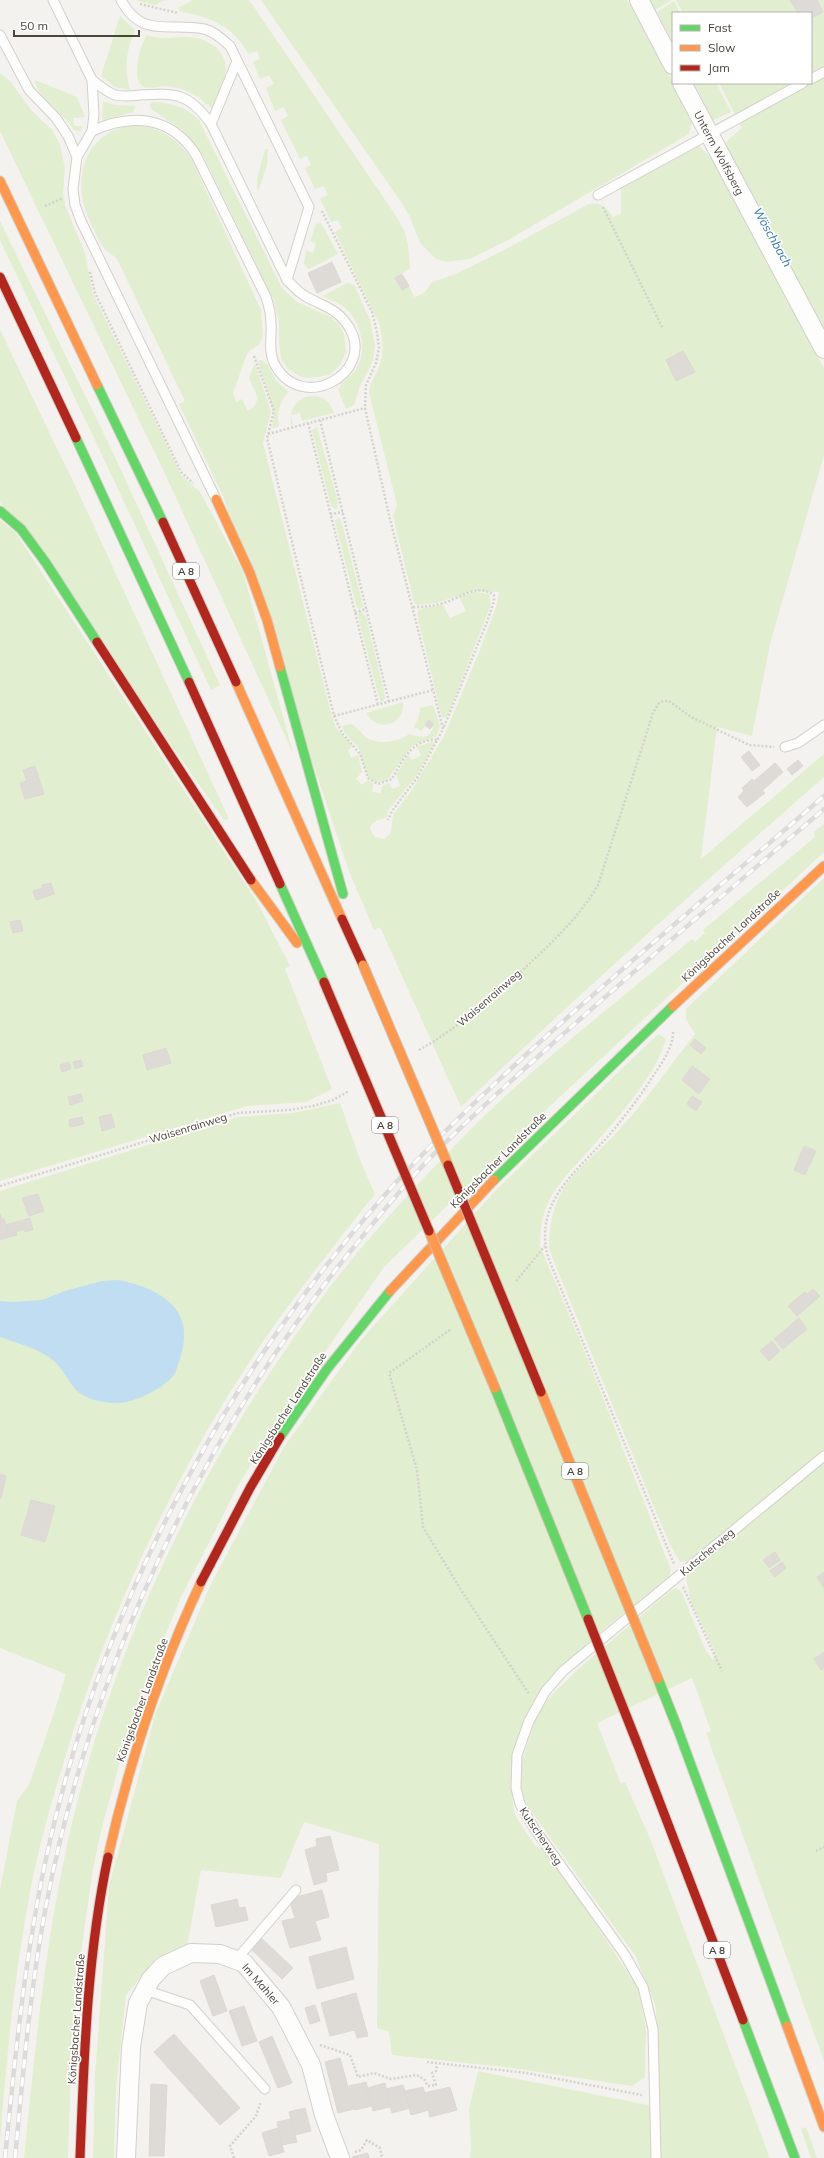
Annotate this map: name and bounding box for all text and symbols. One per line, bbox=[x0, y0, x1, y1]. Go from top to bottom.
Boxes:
scale bar bbox=[14, 12, 139, 38]
legend bbox=[672, 12, 812, 84]
text: 50 m bbox=[20, 18, 48, 33]
text: Fast bbox=[708, 20, 732, 35]
text: Slow bbox=[708, 40, 736, 55]
text: Jam bbox=[708, 60, 730, 75]
street label: Unterm Wolfsberg bbox=[691, 108, 747, 198]
water label: Wöschbach bbox=[750, 205, 796, 269]
road number: A 8 bbox=[173, 563, 199, 579]
street label: Königsbacher Landstraße bbox=[678, 885, 784, 985]
street label: Waisenrainweg bbox=[454, 966, 524, 1030]
street label: Königsbacher Landstraße bbox=[447, 1109, 549, 1211]
street label: Waisenrainweg bbox=[148, 1110, 228, 1146]
road number: A 8 bbox=[372, 1117, 398, 1133]
street label: Königsbacher Landstraße bbox=[247, 1349, 329, 1467]
road number: A 8 bbox=[562, 1463, 588, 1479]
street label: Kutscherweg bbox=[677, 1525, 737, 1579]
street label: Königsbacher Landstraße bbox=[113, 1636, 171, 1764]
street label: Kutscherweg bbox=[517, 1804, 565, 1868]
road number: A 8 bbox=[704, 1942, 730, 1958]
street label: Königsbacher Landstraße bbox=[64, 1953, 88, 2085]
street label: Im Mahler bbox=[239, 1960, 283, 2008]

